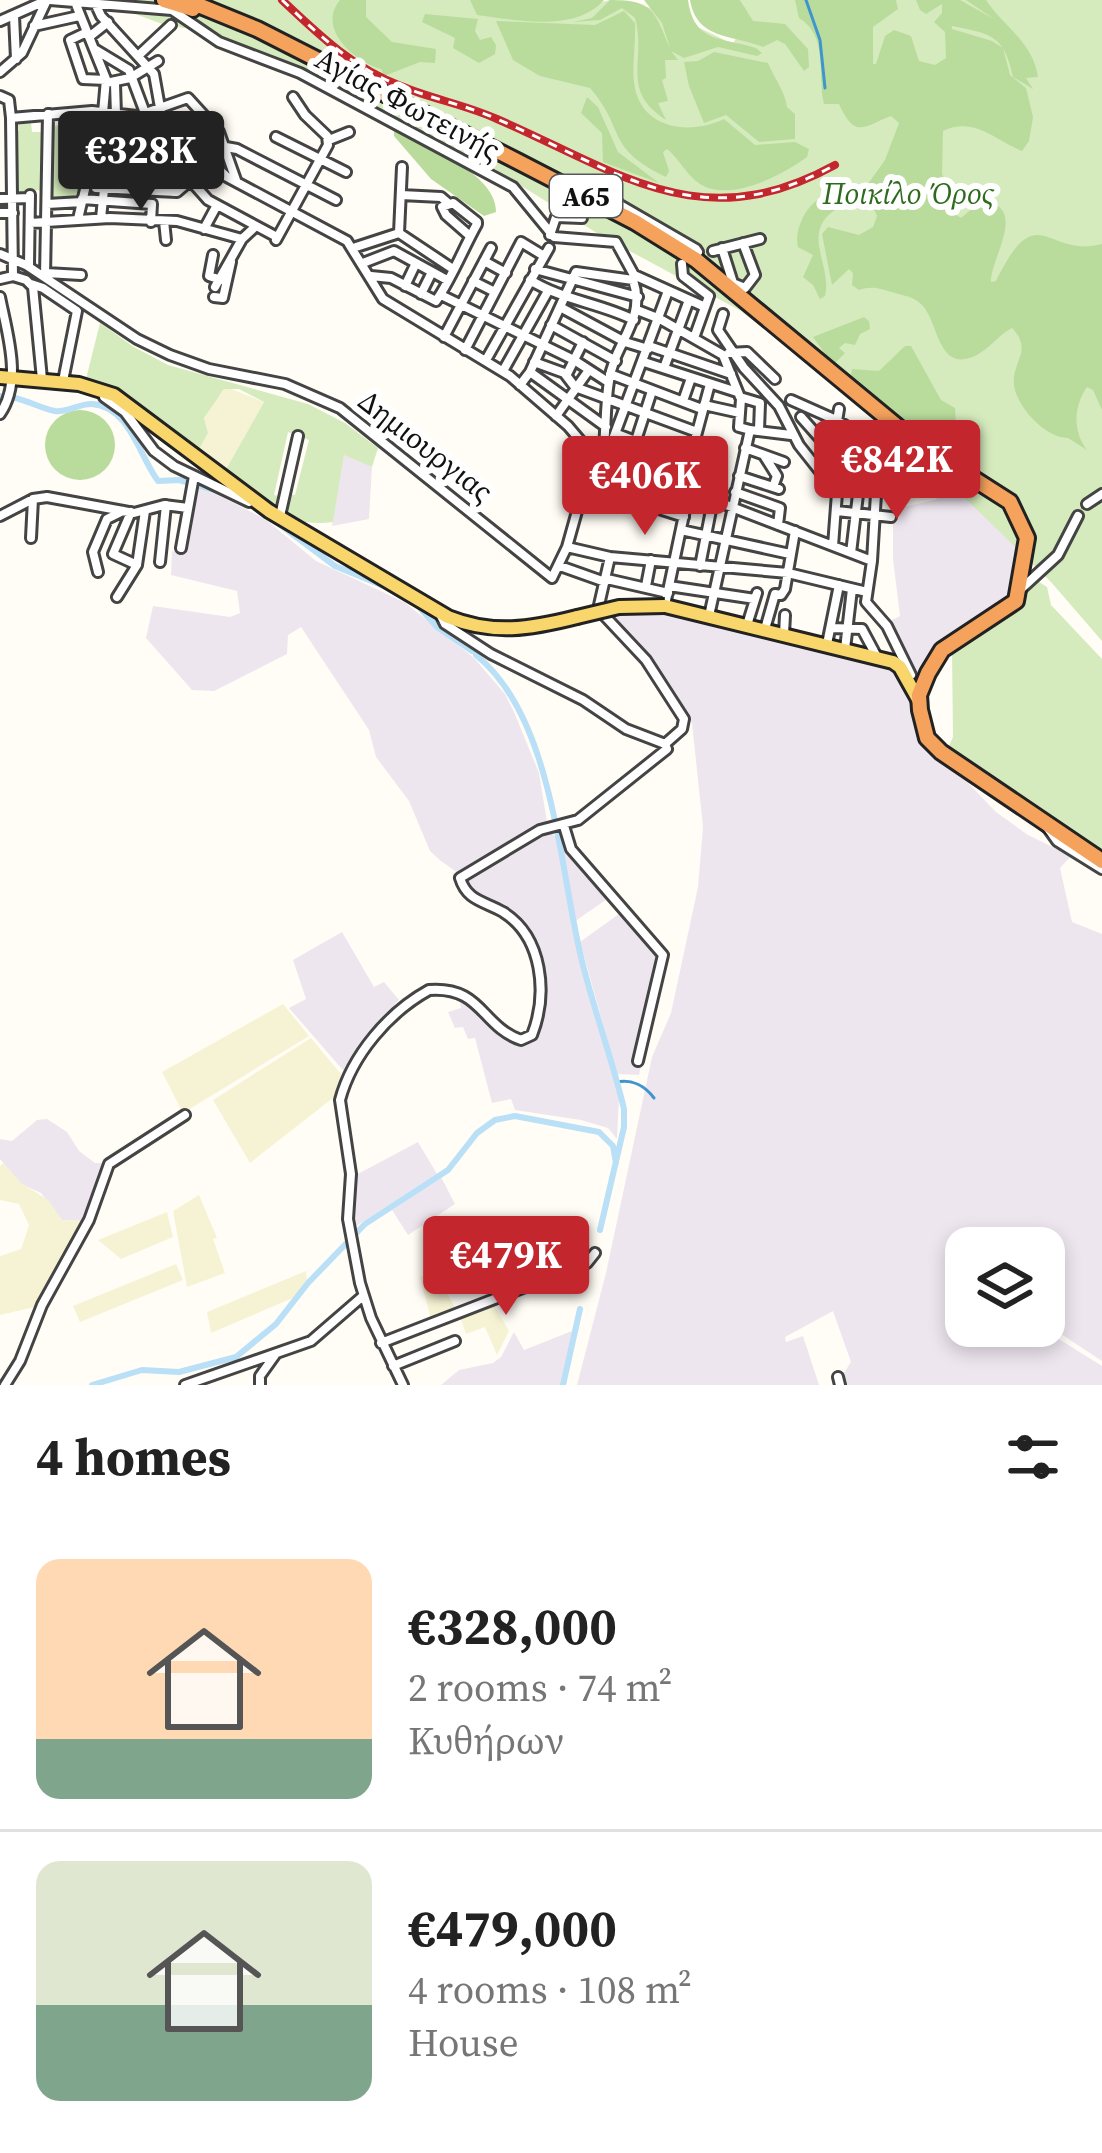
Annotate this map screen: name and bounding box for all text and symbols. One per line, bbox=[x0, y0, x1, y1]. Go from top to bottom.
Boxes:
street label: Αγίας Φωτεινής bbox=[308, 38, 508, 170]
pin: €328K bbox=[57, 111, 225, 213]
text: €328K bbox=[85, 123, 197, 176]
park label: Ποικίλο Όρος bbox=[821, 173, 995, 214]
road number: Α65 bbox=[550, 175, 622, 217]
street label: Δημιουργιας bbox=[350, 380, 502, 512]
pin: €842K bbox=[813, 420, 981, 522]
text: €842K bbox=[841, 432, 953, 485]
pin: €406K bbox=[561, 436, 729, 538]
text: €406K bbox=[589, 448, 701, 501]
pin: €479K bbox=[422, 1216, 590, 1318]
map controls bbox=[945, 1227, 1065, 1347]
button: layers bbox=[945, 1227, 1065, 1347]
text: €479K bbox=[450, 1228, 562, 1281]
text: 4 homes bbox=[36, 1422, 231, 1492]
icon: filters bbox=[1000, 1424, 1066, 1490]
text: €328,000 bbox=[408, 1591, 617, 1661]
icon: home bbox=[132, 1607, 276, 1751]
text: 2 rooms · 74 m² bbox=[408, 1661, 672, 1714]
text: Κυθήρων bbox=[408, 1714, 564, 1767]
text: €479,000 bbox=[408, 1893, 617, 1963]
icon: home bbox=[132, 1909, 276, 2053]
text: 4 rooms · 108 m² bbox=[408, 1963, 692, 2016]
text: House bbox=[408, 2016, 519, 2069]

